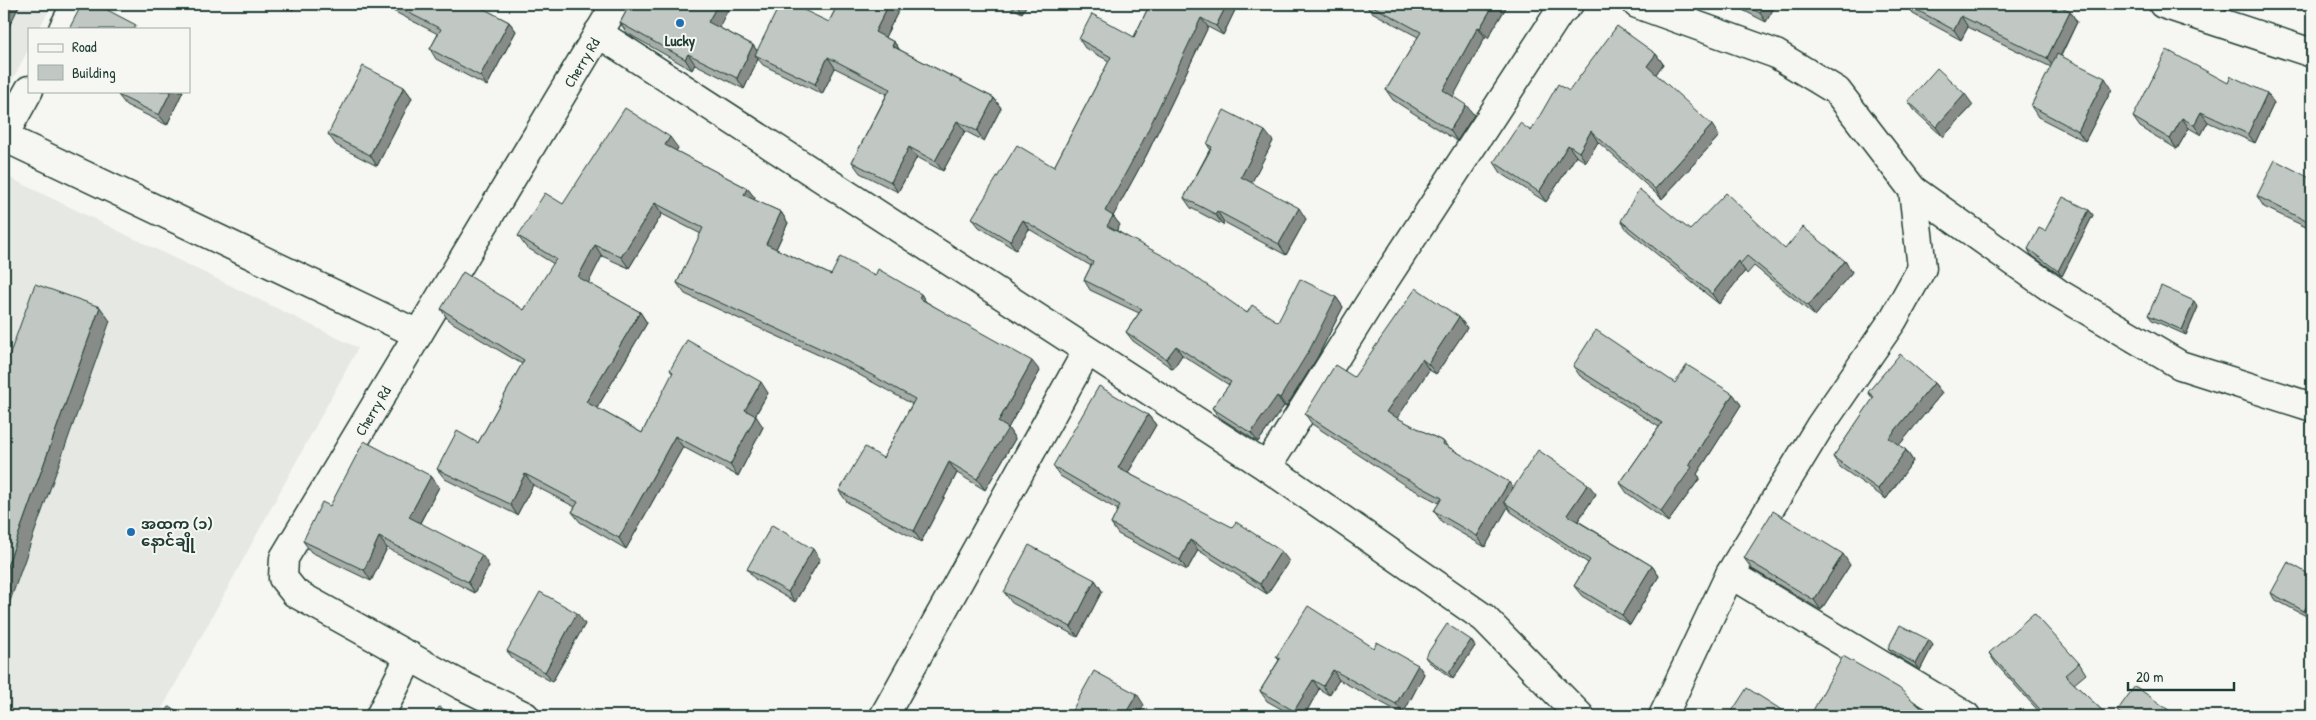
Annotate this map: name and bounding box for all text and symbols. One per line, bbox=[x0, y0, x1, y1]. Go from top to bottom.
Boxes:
marker: Lucky bbox=[674, 17, 686, 29]
legend bbox=[28, 28, 190, 92]
place label: Lucky bbox=[665, 30, 696, 52]
street label: Cherry Rd bbox=[558, 33, 604, 91]
text: Road bbox=[72, 36, 97, 57]
text: Building bbox=[72, 62, 116, 83]
street label: Cherry Rd bbox=[349, 382, 395, 439]
place label: အထက (၁) နောင်ချို bbox=[141, 513, 213, 553]
marker: အထက (၁) နောင်ချို bbox=[125, 526, 137, 538]
scale bar bbox=[2128, 660, 2235, 692]
text: 20 m bbox=[2136, 666, 2163, 687]

